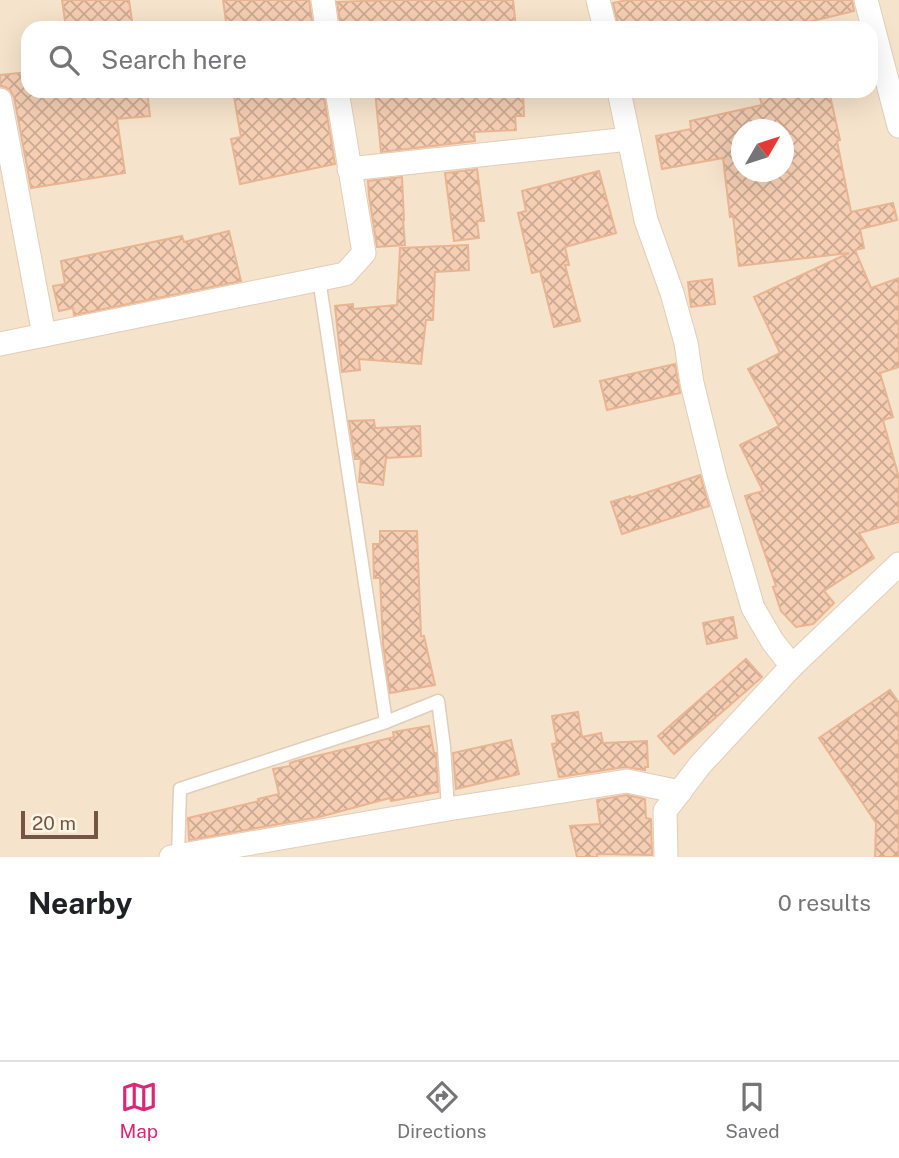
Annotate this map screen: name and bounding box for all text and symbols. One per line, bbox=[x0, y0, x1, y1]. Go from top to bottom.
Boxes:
search box bbox=[21, 21, 878, 98]
icon: search bbox=[45, 41, 83, 79]
text: Search here bbox=[101, 44, 247, 75]
north arrow bbox=[731, 119, 794, 182]
scale bar bbox=[21, 808, 98, 840]
text: 20 m bbox=[32, 812, 76, 834]
text: Nearby bbox=[28, 885, 132, 921]
text: 0 results bbox=[778, 889, 871, 916]
tab: Map bbox=[119, 1078, 158, 1142]
tab: Directions bbox=[397, 1078, 486, 1142]
tab: Saved bbox=[725, 1078, 780, 1142]

